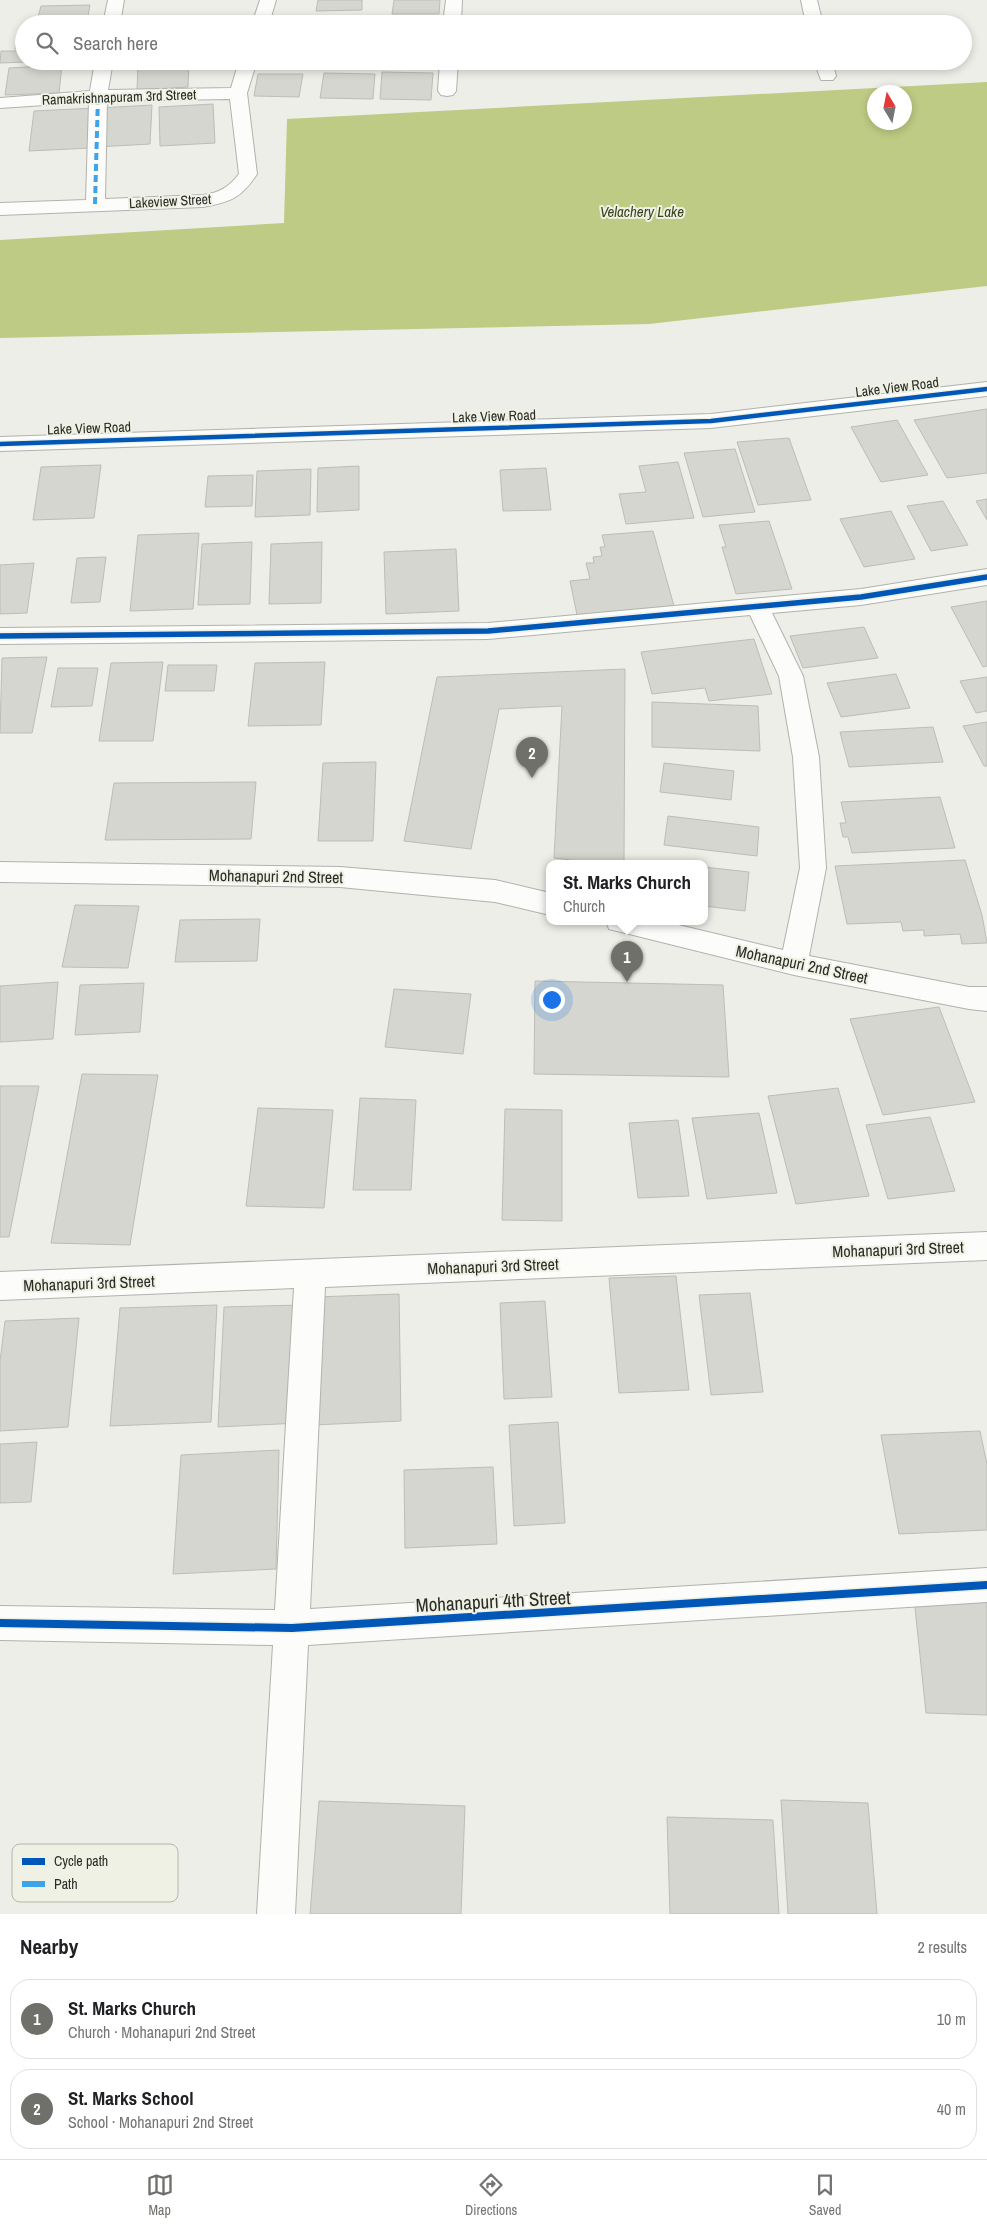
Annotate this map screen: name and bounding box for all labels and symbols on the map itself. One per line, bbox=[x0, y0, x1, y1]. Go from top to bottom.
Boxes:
street label: Ramakrishnapuram 3rd Street bbox=[42, 85, 196, 109]
north arrow bbox=[867, 85, 912, 130]
street label: Lakeview Street bbox=[128, 190, 212, 212]
water label: Velachery Lake bbox=[600, 201, 684, 222]
street label: Lake View Road bbox=[854, 373, 940, 401]
street label: Lake View Road bbox=[452, 406, 536, 426]
street label: Lake View Road bbox=[47, 418, 131, 438]
pin: 2 bbox=[516, 737, 548, 778]
street label: Mohanapuri 2nd Street bbox=[209, 864, 344, 888]
street label: Mohanapuri 2nd Street bbox=[734, 939, 870, 989]
pin: 1 bbox=[611, 941, 643, 982]
your location bbox=[539, 987, 565, 1013]
street label: Mohanapuri 3rd Street bbox=[832, 1236, 964, 1262]
street label: Mohanapuri 3rd Street bbox=[427, 1253, 559, 1279]
street label: Mohanapuri 3rd Street bbox=[23, 1270, 155, 1296]
street label: Mohanapuri 4th Street bbox=[415, 1584, 572, 1618]
legend bbox=[12, 1844, 178, 1902]
text: Cycle path bbox=[54, 1852, 108, 1870]
text: Path bbox=[54, 1875, 78, 1893]

